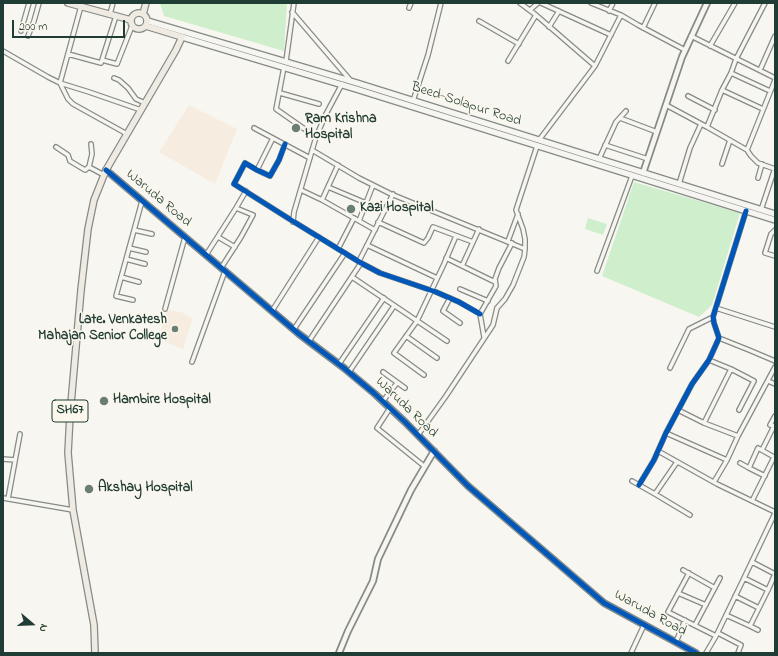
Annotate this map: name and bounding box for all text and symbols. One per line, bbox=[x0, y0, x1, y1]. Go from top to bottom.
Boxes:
scale bar bbox=[14, 12, 127, 38]
text: 200 m bbox=[19, 18, 48, 36]
street label: Beed-Solapur Road bbox=[409, 79, 523, 131]
place label: Ram Krishna Hospital bbox=[305, 112, 377, 144]
marker: Ram Krishna Hospital bbox=[290, 122, 302, 134]
street label: Waruda Road bbox=[122, 167, 194, 231]
place label: Kazi Hospital bbox=[360, 201, 434, 217]
marker: Kazi Hospital bbox=[345, 203, 357, 215]
place label: Late. Venkatesh Mahajan Senior College bbox=[38, 313, 167, 346]
marker: Late. Venkatesh Mahajan Senior College bbox=[170, 324, 180, 334]
street label: Waruda Road bbox=[371, 374, 441, 442]
place label: Hambire Hospital bbox=[113, 393, 211, 409]
marker: Hambire Hospital bbox=[98, 395, 110, 407]
road number: SH67 bbox=[52, 400, 88, 422]
place label: Akshay Hospital bbox=[98, 481, 193, 497]
marker: Akshay Hospital bbox=[83, 483, 95, 495]
street label: Waruda Road bbox=[611, 587, 689, 641]
north arrow bbox=[12, 604, 52, 644]
text: N bbox=[35, 622, 52, 634]

